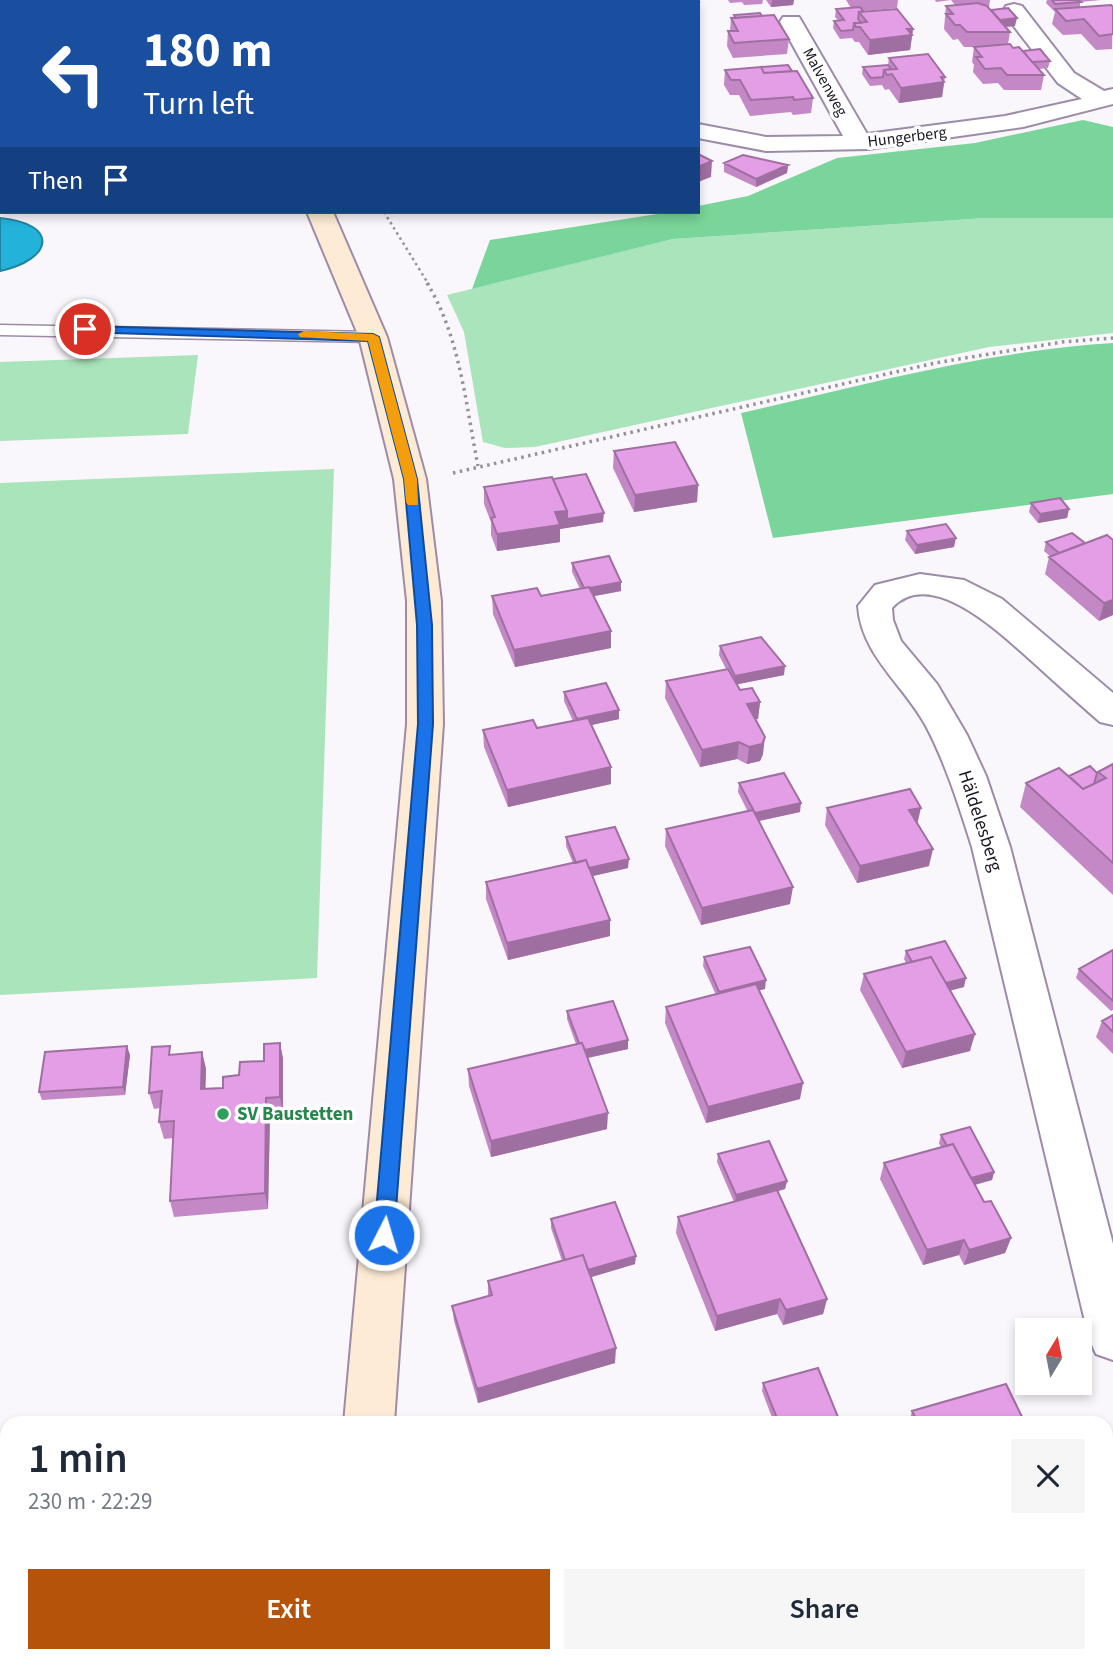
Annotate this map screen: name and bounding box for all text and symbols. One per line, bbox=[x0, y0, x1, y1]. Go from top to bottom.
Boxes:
text: 180 m bbox=[143, 16, 272, 86]
icon: left bbox=[28, 28, 119, 119]
street label: Malvenweg bbox=[797, 44, 853, 120]
text: Turn left bbox=[143, 81, 254, 127]
street label: Hungerberg bbox=[866, 121, 948, 153]
icon: arrive bbox=[97, 161, 135, 199]
text: Then bbox=[28, 162, 83, 199]
pin bbox=[55, 299, 115, 359]
icon: arrive bbox=[66, 310, 104, 348]
street label: Häldelesberg bbox=[951, 767, 1009, 875]
place label: SV Baustetten bbox=[237, 1101, 353, 1128]
marker: SV Baustetten bbox=[215, 1106, 231, 1122]
position arrow bbox=[347, 1198, 421, 1272]
north arrow bbox=[1015, 1318, 1092, 1395]
map controls bbox=[1015, 1318, 1092, 1395]
text: 1 min bbox=[28, 1429, 128, 1489]
button: close bbox=[1011, 1439, 1085, 1513]
text: 230 m · 22:29 bbox=[28, 1485, 152, 1518]
button: Exit bbox=[28, 1569, 550, 1649]
button: Share bbox=[564, 1569, 1085, 1649]

